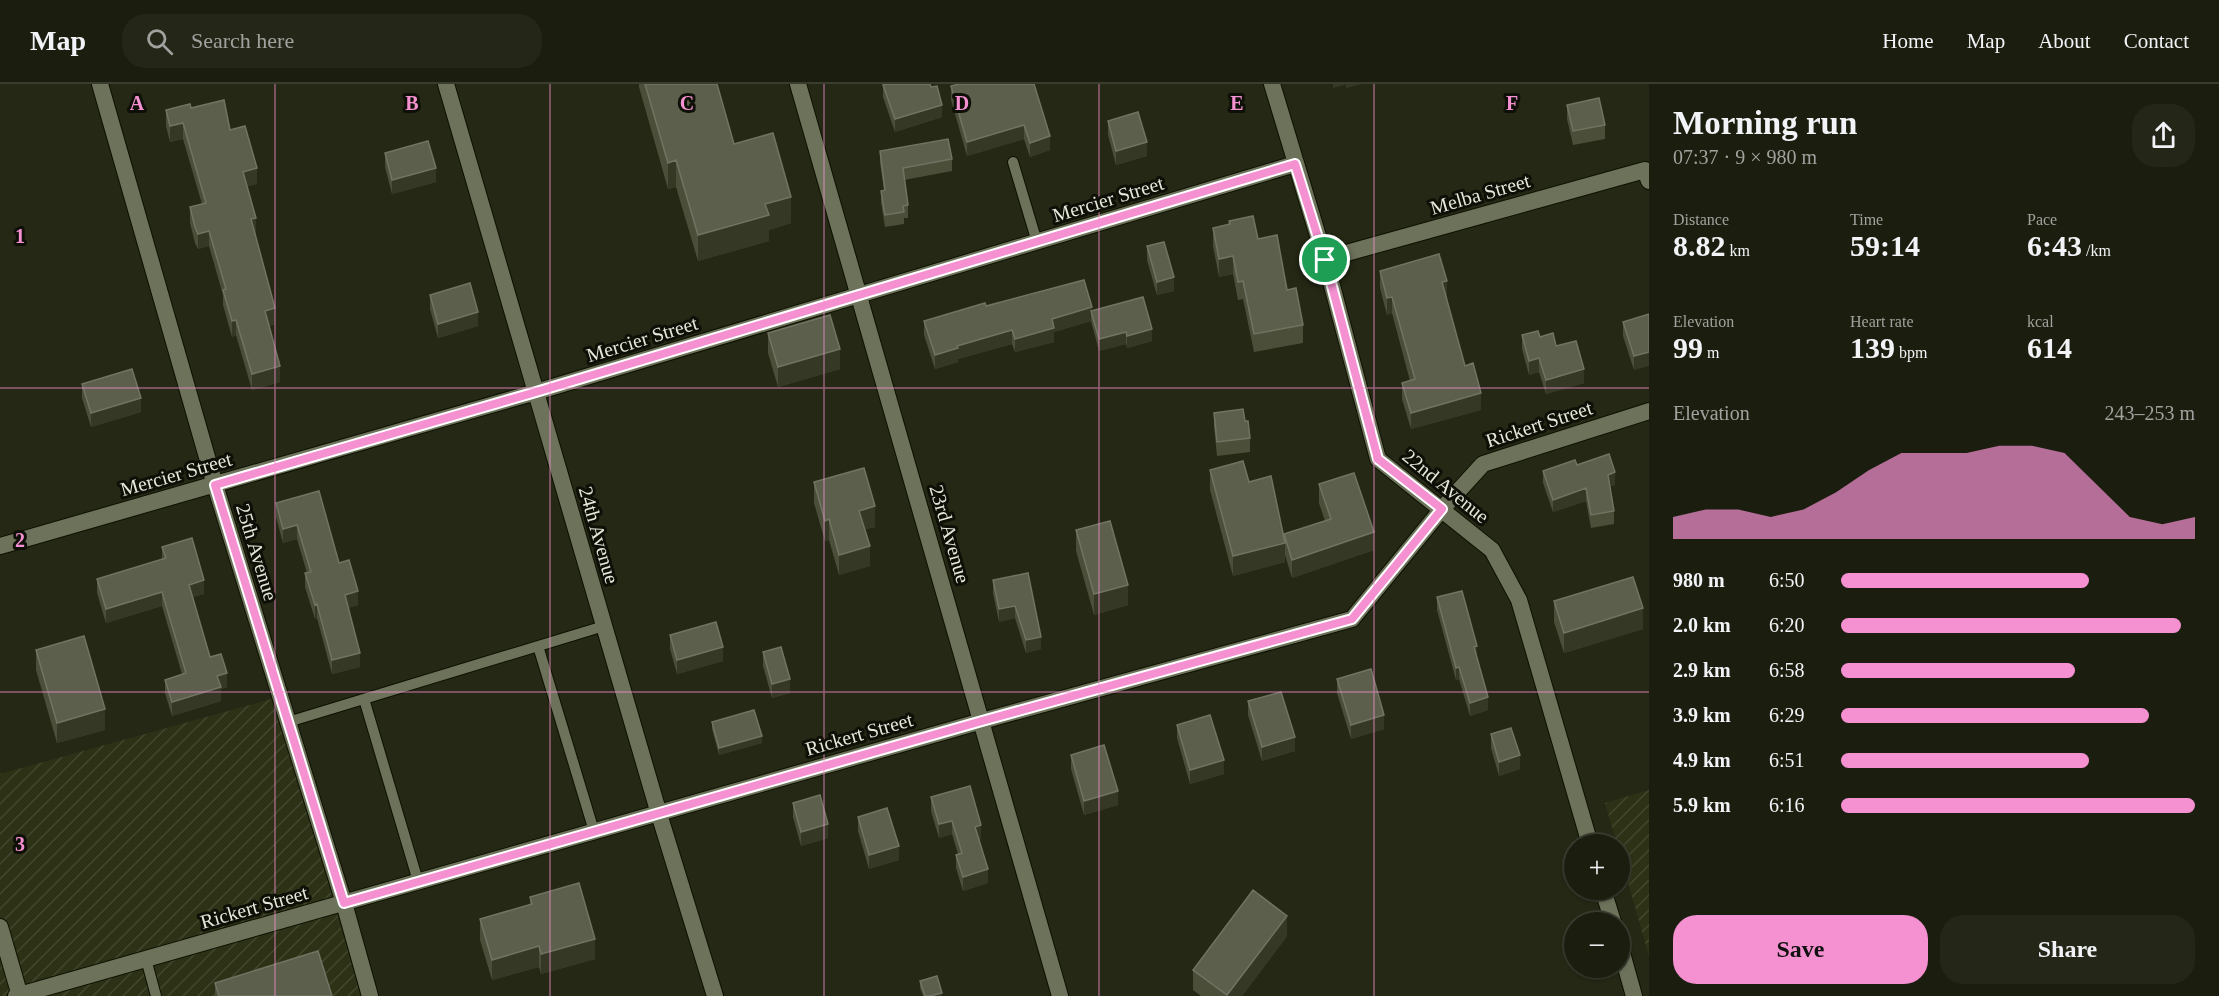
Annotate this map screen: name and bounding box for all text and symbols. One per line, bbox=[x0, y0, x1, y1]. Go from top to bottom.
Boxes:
search box bbox=[122, 14, 542, 68]
text: Map bbox=[30, 25, 86, 56]
icon: search bbox=[143, 25, 176, 58]
text: Search here bbox=[191, 28, 294, 53]
text: Home bbox=[1882, 29, 1934, 53]
text: Map bbox=[1967, 29, 2005, 53]
text: About bbox=[2038, 29, 2091, 53]
text: Contact bbox=[2124, 29, 2189, 53]
text: A bbox=[130, 92, 145, 114]
text: B bbox=[405, 92, 419, 114]
text: C bbox=[680, 92, 694, 114]
text: D bbox=[955, 92, 969, 114]
text: E bbox=[1230, 92, 1244, 114]
text: F bbox=[1506, 92, 1518, 114]
button: share bbox=[2132, 104, 2195, 167]
text: Morning run bbox=[1673, 105, 1857, 141]
text: 07:37 · 9 × 980 m bbox=[1673, 146, 1817, 168]
street label: Melba Street bbox=[1428, 169, 1533, 219]
street label: Mercier Street bbox=[1050, 172, 1167, 226]
text: Distance bbox=[1673, 211, 1729, 228]
text: Time bbox=[1850, 211, 1883, 228]
text: Pace bbox=[2027, 211, 2057, 228]
text: 1 bbox=[15, 225, 25, 247]
text: 8.82 bbox=[1673, 229, 1726, 262]
text: 59:14 bbox=[1850, 229, 1920, 262]
text: 6:43 bbox=[2027, 229, 2082, 262]
pin bbox=[1299, 234, 1350, 285]
text: km bbox=[1726, 242, 1750, 259]
text: /km bbox=[2082, 242, 2111, 259]
icon: arrive bbox=[1308, 243, 1341, 276]
street label: Mercier Street bbox=[584, 312, 701, 366]
text: Elevation bbox=[1673, 313, 1734, 330]
text: Heart rate bbox=[1850, 313, 1914, 330]
text: kcal bbox=[2027, 313, 2054, 330]
text: 99 bbox=[1673, 331, 1703, 364]
text: 139 bbox=[1850, 331, 1895, 364]
text: 614 bbox=[2027, 331, 2072, 364]
text: m bbox=[1703, 344, 1719, 361]
text: bpm bbox=[1895, 344, 1927, 361]
street label: Rickert Street bbox=[1483, 396, 1595, 452]
text: Elevation bbox=[1673, 402, 1750, 424]
text: 243–253 m bbox=[2104, 402, 2195, 424]
street label: 22nd Avenue bbox=[1398, 445, 1494, 528]
street label: Mercier Street bbox=[118, 447, 235, 500]
street label: 23rd Avenue bbox=[925, 482, 975, 586]
street label: 24th Avenue bbox=[575, 484, 623, 586]
street label: 25th Avenue bbox=[232, 501, 282, 603]
text: 2 bbox=[15, 529, 25, 551]
text: 980 m bbox=[1673, 569, 1725, 591]
text: 6:50 bbox=[1769, 569, 1805, 591]
text: 2.0 km bbox=[1673, 614, 1731, 636]
text: 6:20 bbox=[1769, 614, 1805, 636]
text: 2.9 km bbox=[1673, 659, 1731, 681]
text: 6:58 bbox=[1769, 659, 1805, 681]
text: 3.9 km bbox=[1673, 704, 1731, 726]
text: 6:29 bbox=[1769, 704, 1805, 726]
street label: Rickert Street bbox=[803, 708, 916, 760]
text: 4.9 km bbox=[1673, 749, 1731, 771]
text: 6:51 bbox=[1769, 749, 1805, 771]
text: 5.9 km bbox=[1673, 794, 1731, 816]
text: 6:16 bbox=[1769, 794, 1805, 816]
text: 3 bbox=[15, 833, 25, 855]
map controls bbox=[1564, 834, 1630, 978]
button: + bbox=[1564, 834, 1630, 900]
street label: Rickert Street bbox=[198, 881, 311, 933]
button: − bbox=[1564, 912, 1630, 978]
button: Save bbox=[1673, 915, 1928, 984]
button: Share bbox=[1940, 915, 2195, 984]

